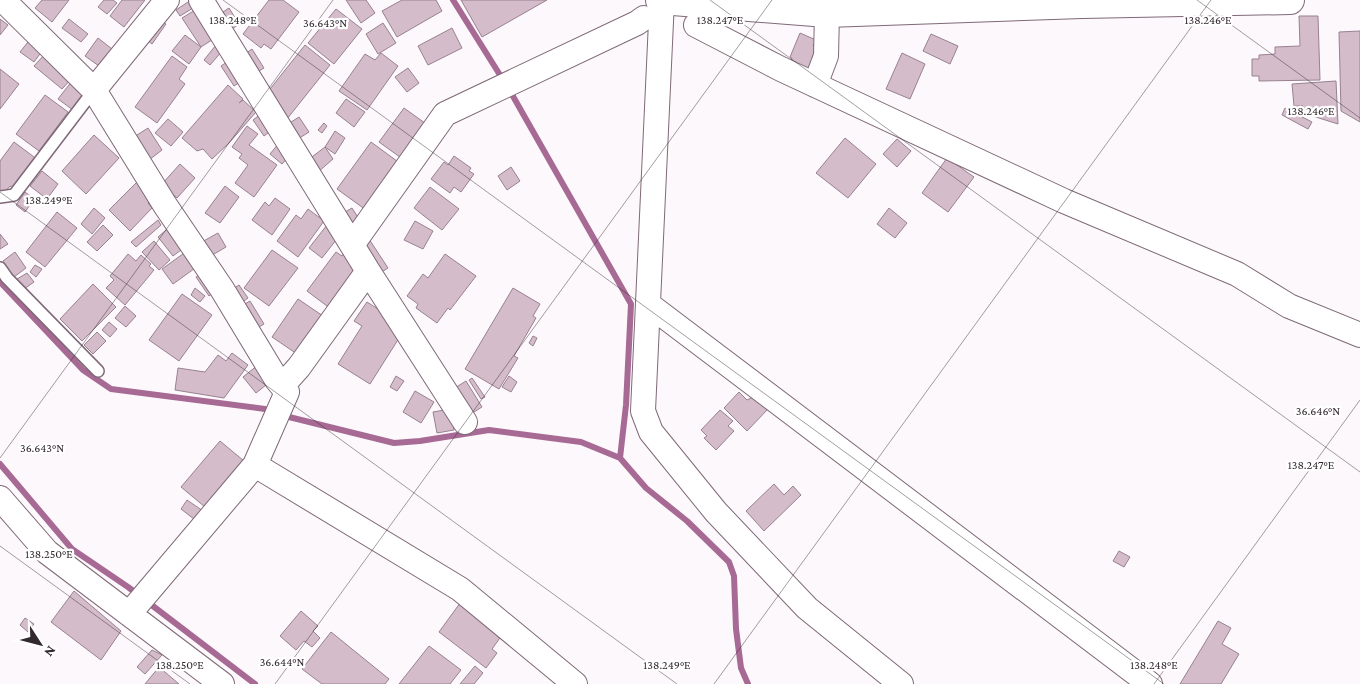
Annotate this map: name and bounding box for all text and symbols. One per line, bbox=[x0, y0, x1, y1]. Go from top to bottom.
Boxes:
text: 138.248°E bbox=[209, 13, 257, 27]
text: 138.247°E bbox=[697, 13, 744, 27]
text: 138.246°E bbox=[1185, 13, 1232, 27]
text: 36.643°N bbox=[303, 16, 347, 30]
text: 138.246°E bbox=[1288, 104, 1335, 118]
text: 138.249°E bbox=[25, 193, 73, 207]
text: 36.646°N bbox=[1296, 404, 1340, 418]
text: 36.643°N bbox=[20, 441, 64, 455]
text: 138.247°E bbox=[1288, 458, 1335, 472]
text: 138.250°E bbox=[25, 547, 73, 561]
north arrow bbox=[15, 619, 65, 669]
text: N bbox=[41, 643, 60, 661]
text: 36.644°N bbox=[260, 655, 304, 669]
text: 138.250°E bbox=[156, 658, 204, 672]
text: 138.249°E bbox=[643, 658, 691, 672]
text: 138.248°E bbox=[1130, 658, 1178, 672]

